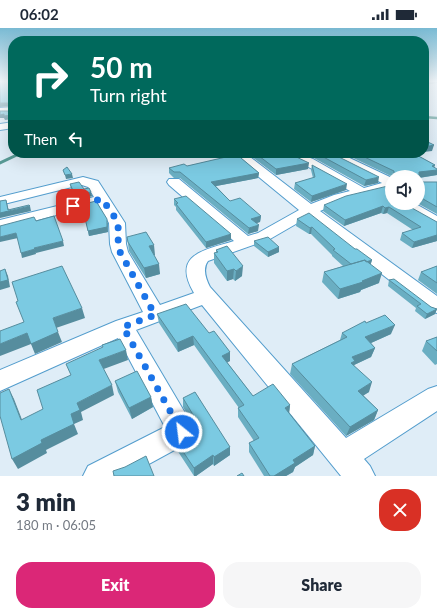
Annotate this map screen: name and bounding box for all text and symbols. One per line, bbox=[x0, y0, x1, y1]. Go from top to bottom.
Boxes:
text: 06:02 bbox=[20, 5, 59, 23]
text: 50 m bbox=[90, 50, 153, 84]
icon: right bbox=[24, 52, 76, 104]
text: Turn right bbox=[90, 84, 167, 106]
icon: left bbox=[65, 128, 87, 150]
text: Then bbox=[24, 130, 57, 148]
map controls bbox=[385, 170, 425, 210]
button: sound bbox=[385, 170, 425, 210]
pin bbox=[56, 189, 90, 223]
icon: arrive bbox=[62, 195, 84, 217]
position arrow bbox=[161, 411, 203, 453]
text: 3 min bbox=[16, 487, 76, 516]
button: close bbox=[379, 489, 421, 531]
text: 180 m · 06:05 bbox=[16, 517, 96, 533]
button: Exit bbox=[16, 562, 215, 608]
button: Share bbox=[223, 562, 421, 608]

